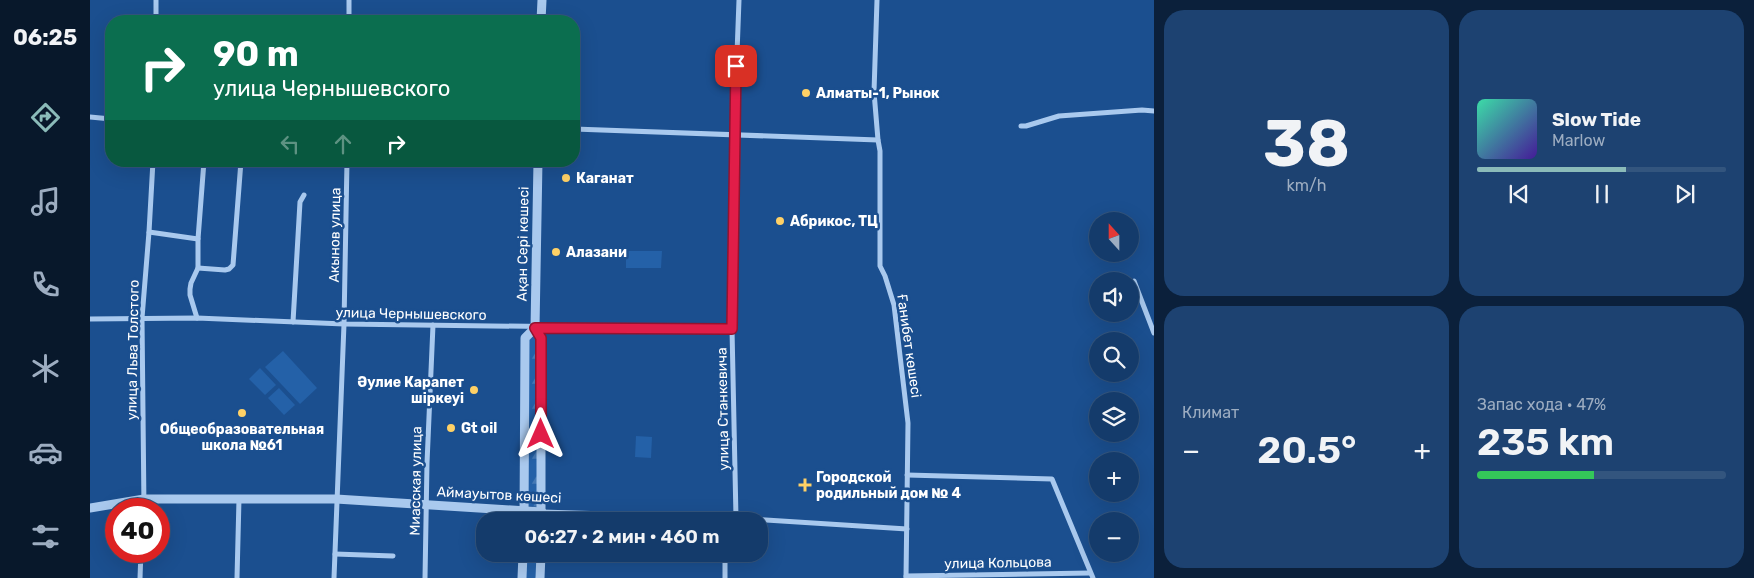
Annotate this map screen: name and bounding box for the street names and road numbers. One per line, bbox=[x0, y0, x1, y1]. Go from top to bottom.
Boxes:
street label: Ақан Сері көшесі bbox=[513, 186, 533, 302]
street label: Акынов улица bbox=[326, 187, 344, 283]
street label: улица Льва Толстого bbox=[123, 280, 143, 420]
street label: Ғанибет көшесі bbox=[893, 293, 925, 399]
street label: улица Чернышевского bbox=[335, 304, 487, 324]
street label: улица Станкевича bbox=[713, 347, 733, 471]
street label: Миасская улица bbox=[407, 426, 425, 536]
street label: Аймауытов көшесі bbox=[436, 483, 562, 507]
street label: улица Кольцова bbox=[944, 554, 1052, 572]

